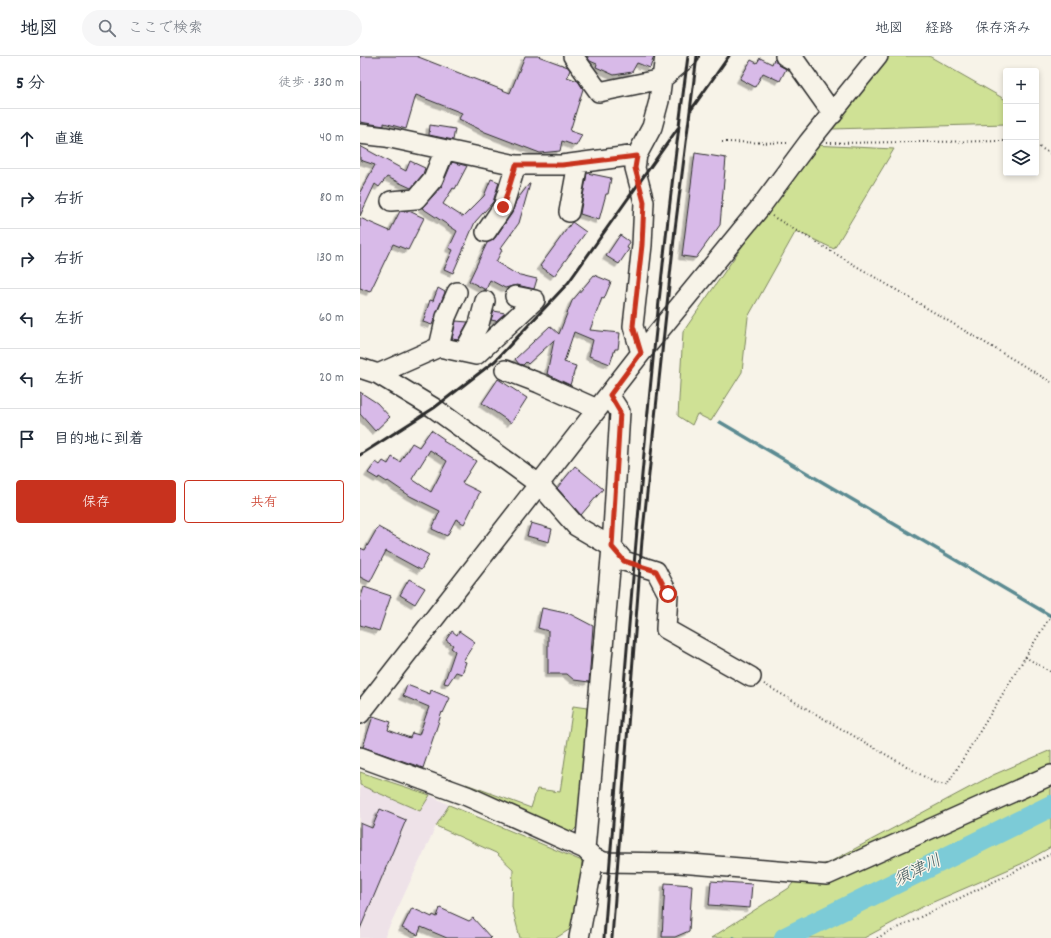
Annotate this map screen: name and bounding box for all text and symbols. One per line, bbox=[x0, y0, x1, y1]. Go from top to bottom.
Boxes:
search box bbox=[82, 10, 362, 46]
text: 地図 bbox=[20, 17, 58, 44]
icon: search bbox=[96, 17, 118, 39]
text: ここで検索 bbox=[128, 18, 203, 40]
text: 地図 bbox=[875, 19, 903, 39]
text: 経路 bbox=[925, 19, 953, 39]
text: 保存済み bbox=[975, 19, 1031, 39]
map controls bbox=[1003, 68, 1039, 176]
button: + bbox=[1003, 68, 1039, 104]
text: 5 分 bbox=[16, 73, 45, 97]
text: 徒歩 · 330 m bbox=[279, 74, 344, 93]
button: − bbox=[1003, 104, 1039, 140]
icon: ahead bbox=[16, 128, 38, 150]
text: 直進 bbox=[54, 129, 84, 151]
text: 40 m bbox=[320, 129, 344, 148]
button: layers bbox=[1003, 140, 1039, 176]
icon: right bbox=[16, 188, 38, 210]
text: 右折 bbox=[54, 189, 84, 211]
text: 80 m bbox=[320, 189, 344, 208]
route end bbox=[494, 198, 512, 216]
icon: right bbox=[16, 248, 38, 270]
text: 右折 bbox=[54, 249, 84, 271]
text: 130 m bbox=[316, 249, 344, 268]
icon: left bbox=[16, 308, 38, 330]
text: 左折 bbox=[54, 309, 84, 331]
text: 60 m bbox=[319, 309, 344, 328]
icon: left bbox=[16, 368, 38, 390]
text: 左折 bbox=[54, 369, 84, 391]
text: 20 m bbox=[319, 369, 344, 388]
icon: arrive bbox=[16, 428, 38, 450]
text: 目的地に到着 bbox=[54, 429, 144, 451]
button: 保存 bbox=[16, 480, 176, 523]
button: 共有 bbox=[184, 480, 344, 523]
route start bbox=[659, 585, 677, 603]
water label: 須津川 bbox=[890, 850, 946, 894]

